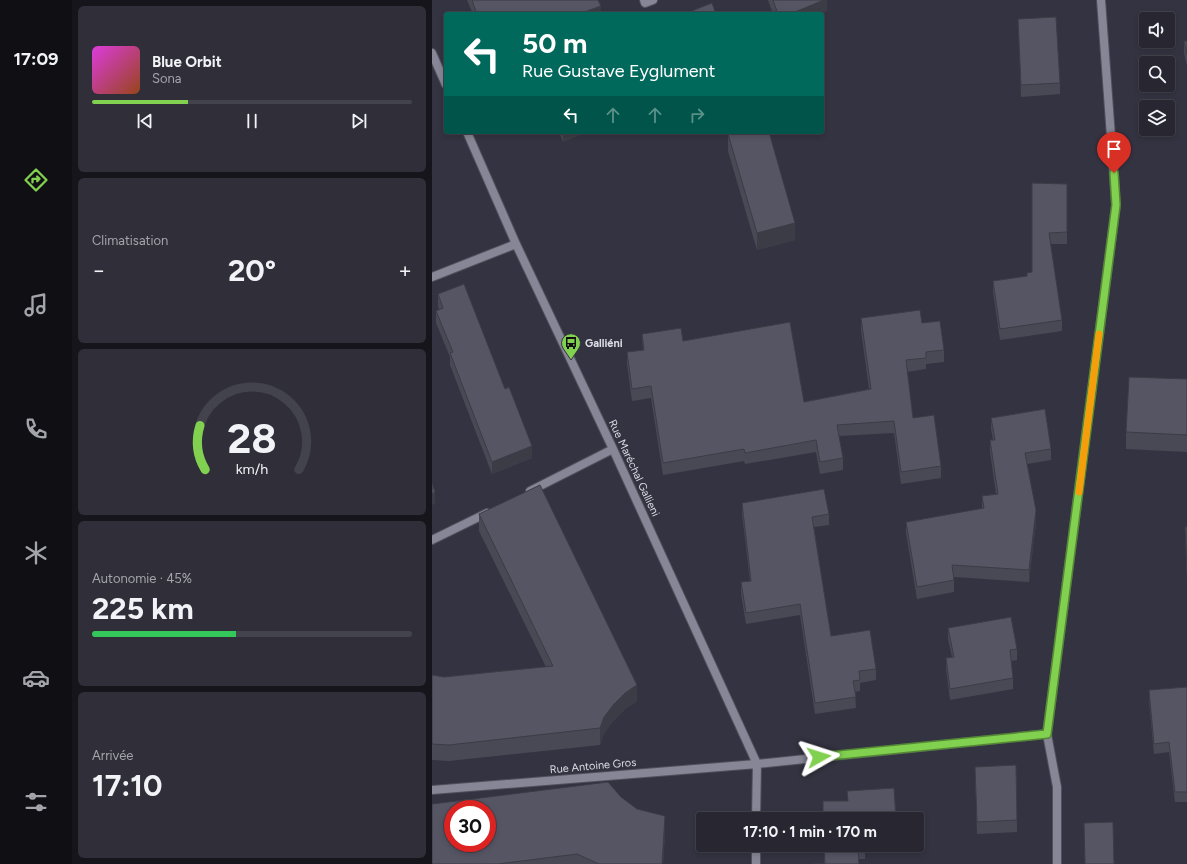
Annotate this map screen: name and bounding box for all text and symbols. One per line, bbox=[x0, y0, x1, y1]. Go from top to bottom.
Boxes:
map controls bbox=[1139, 12, 1175, 136]
button: sound bbox=[1139, 12, 1175, 48]
text: 50 m bbox=[522, 26, 588, 60]
icon: left bbox=[456, 28, 508, 80]
text: 17:09 bbox=[13, 48, 59, 70]
text: Blue Orbit bbox=[152, 53, 222, 71]
button: search bbox=[1139, 56, 1175, 92]
text: Rue Gustave Eyglument bbox=[522, 60, 715, 82]
text: Sona bbox=[152, 71, 181, 86]
button: layers bbox=[1139, 100, 1175, 136]
icon: left bbox=[560, 104, 582, 126]
icon: ahead bbox=[602, 104, 624, 126]
icon: ahead bbox=[644, 104, 666, 126]
icon: right bbox=[686, 104, 708, 126]
icon: previous bbox=[134, 110, 156, 132]
icon: pause bbox=[241, 110, 263, 132]
icon: next bbox=[348, 110, 370, 132]
pin bbox=[1097, 132, 1131, 173]
icon: arrive bbox=[1103, 138, 1125, 160]
icon: directions bbox=[22, 166, 50, 194]
text: Climatisation bbox=[92, 233, 168, 248]
text: 20° bbox=[228, 252, 276, 289]
text: − bbox=[92, 257, 106, 284]
text: + bbox=[398, 257, 412, 284]
icon: music bbox=[22, 291, 50, 319]
bus stop icon: Galliéni bbox=[560, 332, 582, 360]
place label: Galliéni bbox=[585, 337, 623, 350]
text: 28 bbox=[227, 413, 277, 463]
icon: phone bbox=[22, 415, 50, 443]
street label: Rue Maréchal Gallieni bbox=[606, 418, 662, 518]
text: km/h bbox=[236, 460, 268, 478]
icon: climate bbox=[22, 539, 50, 567]
text: Autonomie · 45% bbox=[92, 571, 192, 586]
text: 225 km bbox=[92, 590, 194, 627]
icon: car bbox=[22, 664, 50, 692]
position arrow bbox=[798, 736, 840, 778]
text: Arrivée bbox=[92, 748, 133, 763]
street label: Rue Antoine Gros bbox=[549, 756, 637, 776]
text: 17:10 bbox=[92, 767, 162, 804]
icon: filters bbox=[22, 788, 50, 816]
speed limit sign: 30 bbox=[444, 800, 496, 852]
text: 17:10 · 1 min · 170 m bbox=[743, 823, 877, 841]

